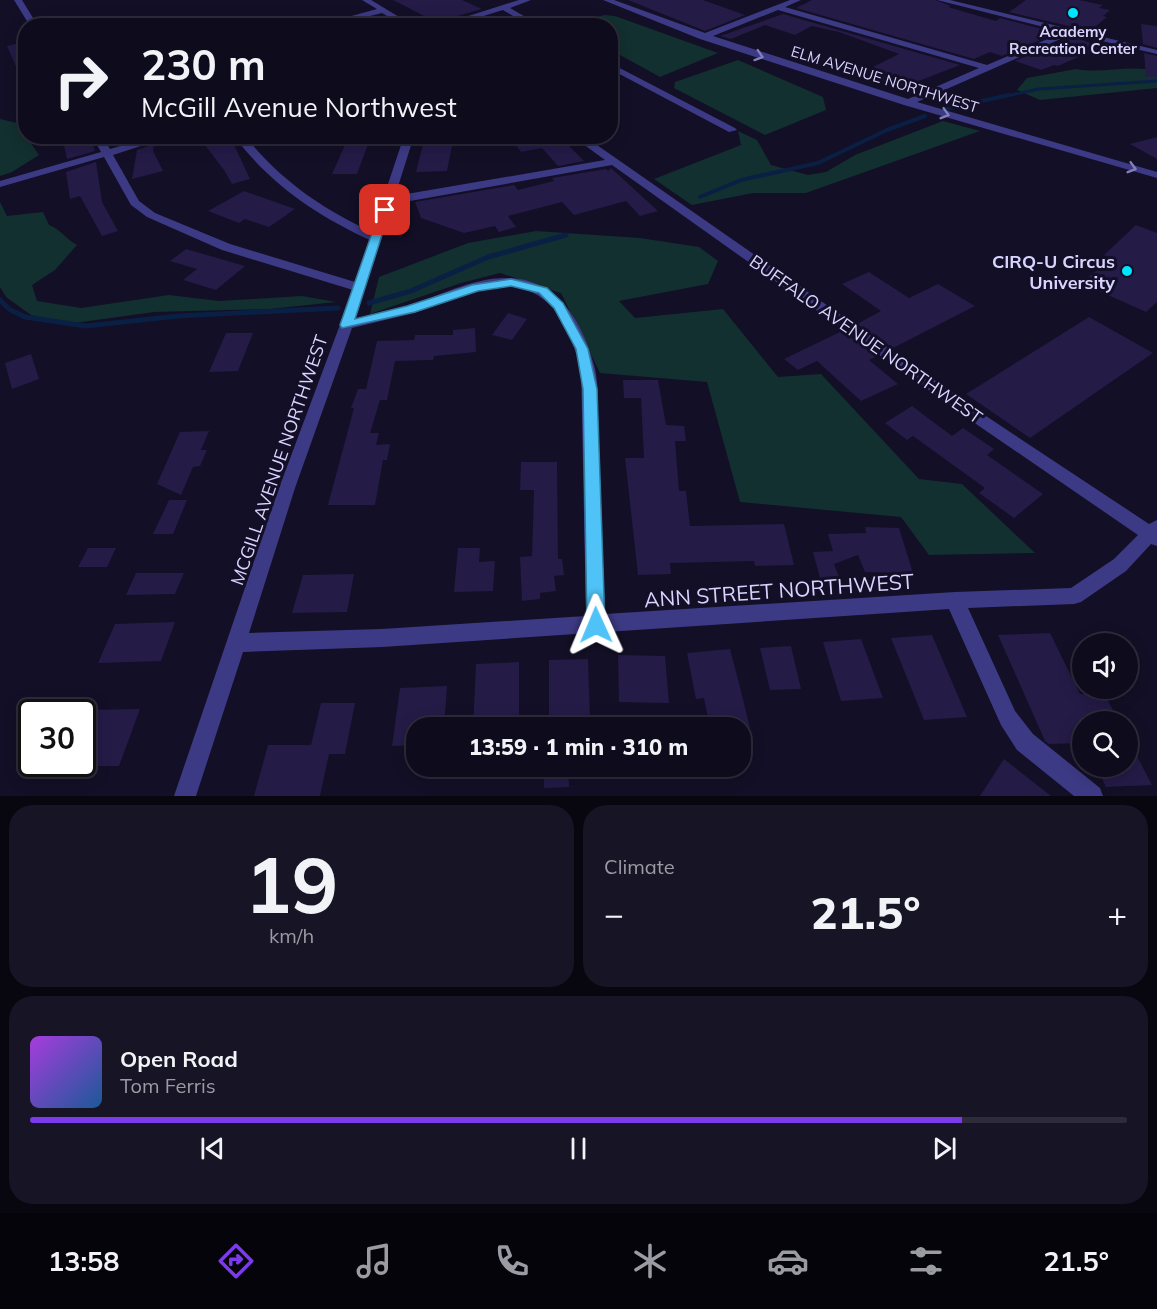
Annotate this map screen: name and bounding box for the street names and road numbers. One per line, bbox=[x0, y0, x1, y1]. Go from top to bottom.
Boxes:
street label: ELM AVENUE NORTHWEST bbox=[789, 41, 981, 117]
street label: BUFFALO AVENUE NORTHWEST bbox=[745, 250, 987, 429]
street label: MCGILL AVENUE NORTHWEST bbox=[225, 332, 333, 588]
street label: ANN STREET NORTHWEST bbox=[643, 568, 915, 612]

